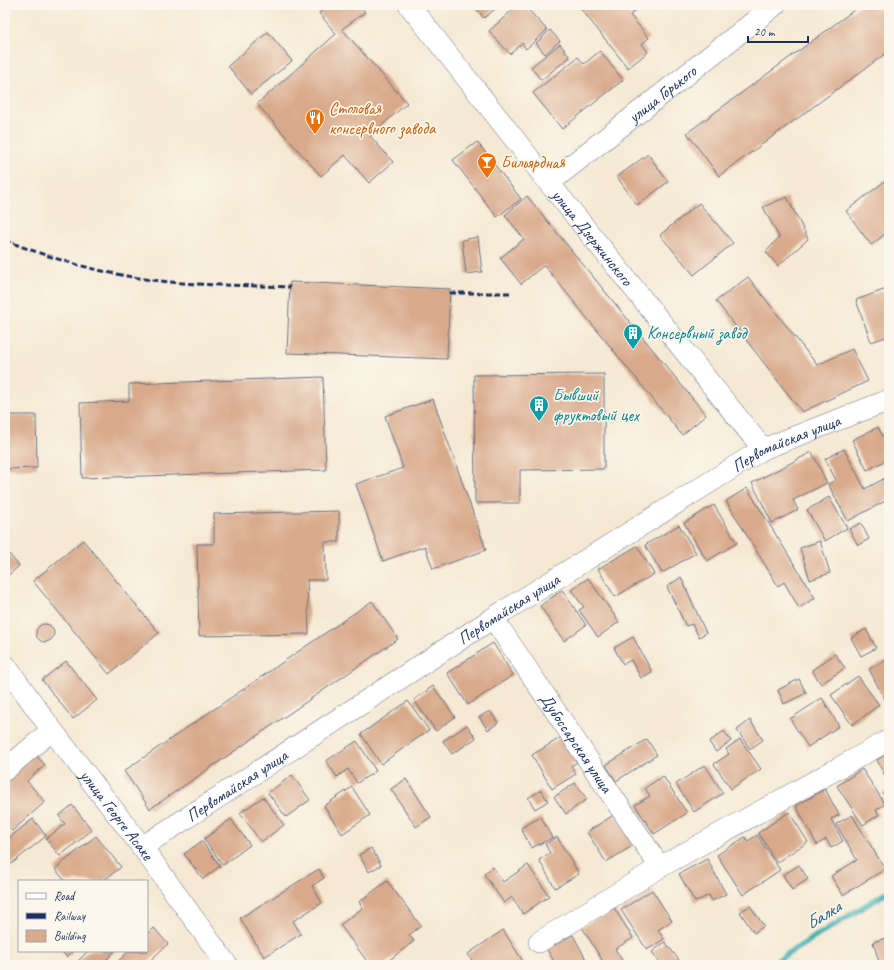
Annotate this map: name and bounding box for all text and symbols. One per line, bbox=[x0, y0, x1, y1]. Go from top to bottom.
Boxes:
scale bar bbox=[748, 18, 808, 44]
text: 20 m bbox=[754, 24, 776, 40]
street label: улица Горького bbox=[623, 60, 701, 128]
place label: Столовая консервного завода bbox=[329, 98, 437, 140]
restaurant icon: Столовая консервного завода bbox=[304, 107, 326, 135]
bar icon: Бильярдная bbox=[476, 151, 498, 179]
place label: Бильярдная bbox=[501, 152, 566, 173]
street label: улица Дзержинского bbox=[546, 184, 638, 291]
building icon: Консервный завод bbox=[622, 322, 644, 350]
place label: Консервный завод bbox=[647, 323, 749, 345]
place label: Бывший фруктовый цех bbox=[553, 385, 640, 426]
building icon: Бывший фруктовый цех bbox=[528, 394, 550, 422]
street label: Первомайская улица bbox=[728, 410, 844, 477]
street label: Первомайская улица bbox=[454, 568, 564, 649]
street label: Дубоссарская улица bbox=[535, 689, 618, 798]
street label: Первомайская улица bbox=[182, 744, 293, 826]
street label: улица Георге Асаке bbox=[75, 765, 159, 865]
legend bbox=[18, 880, 148, 952]
text: Road bbox=[54, 888, 76, 904]
water label: Балка bbox=[801, 895, 846, 934]
text: Railway bbox=[54, 908, 86, 924]
text: Building bbox=[54, 928, 86, 944]

